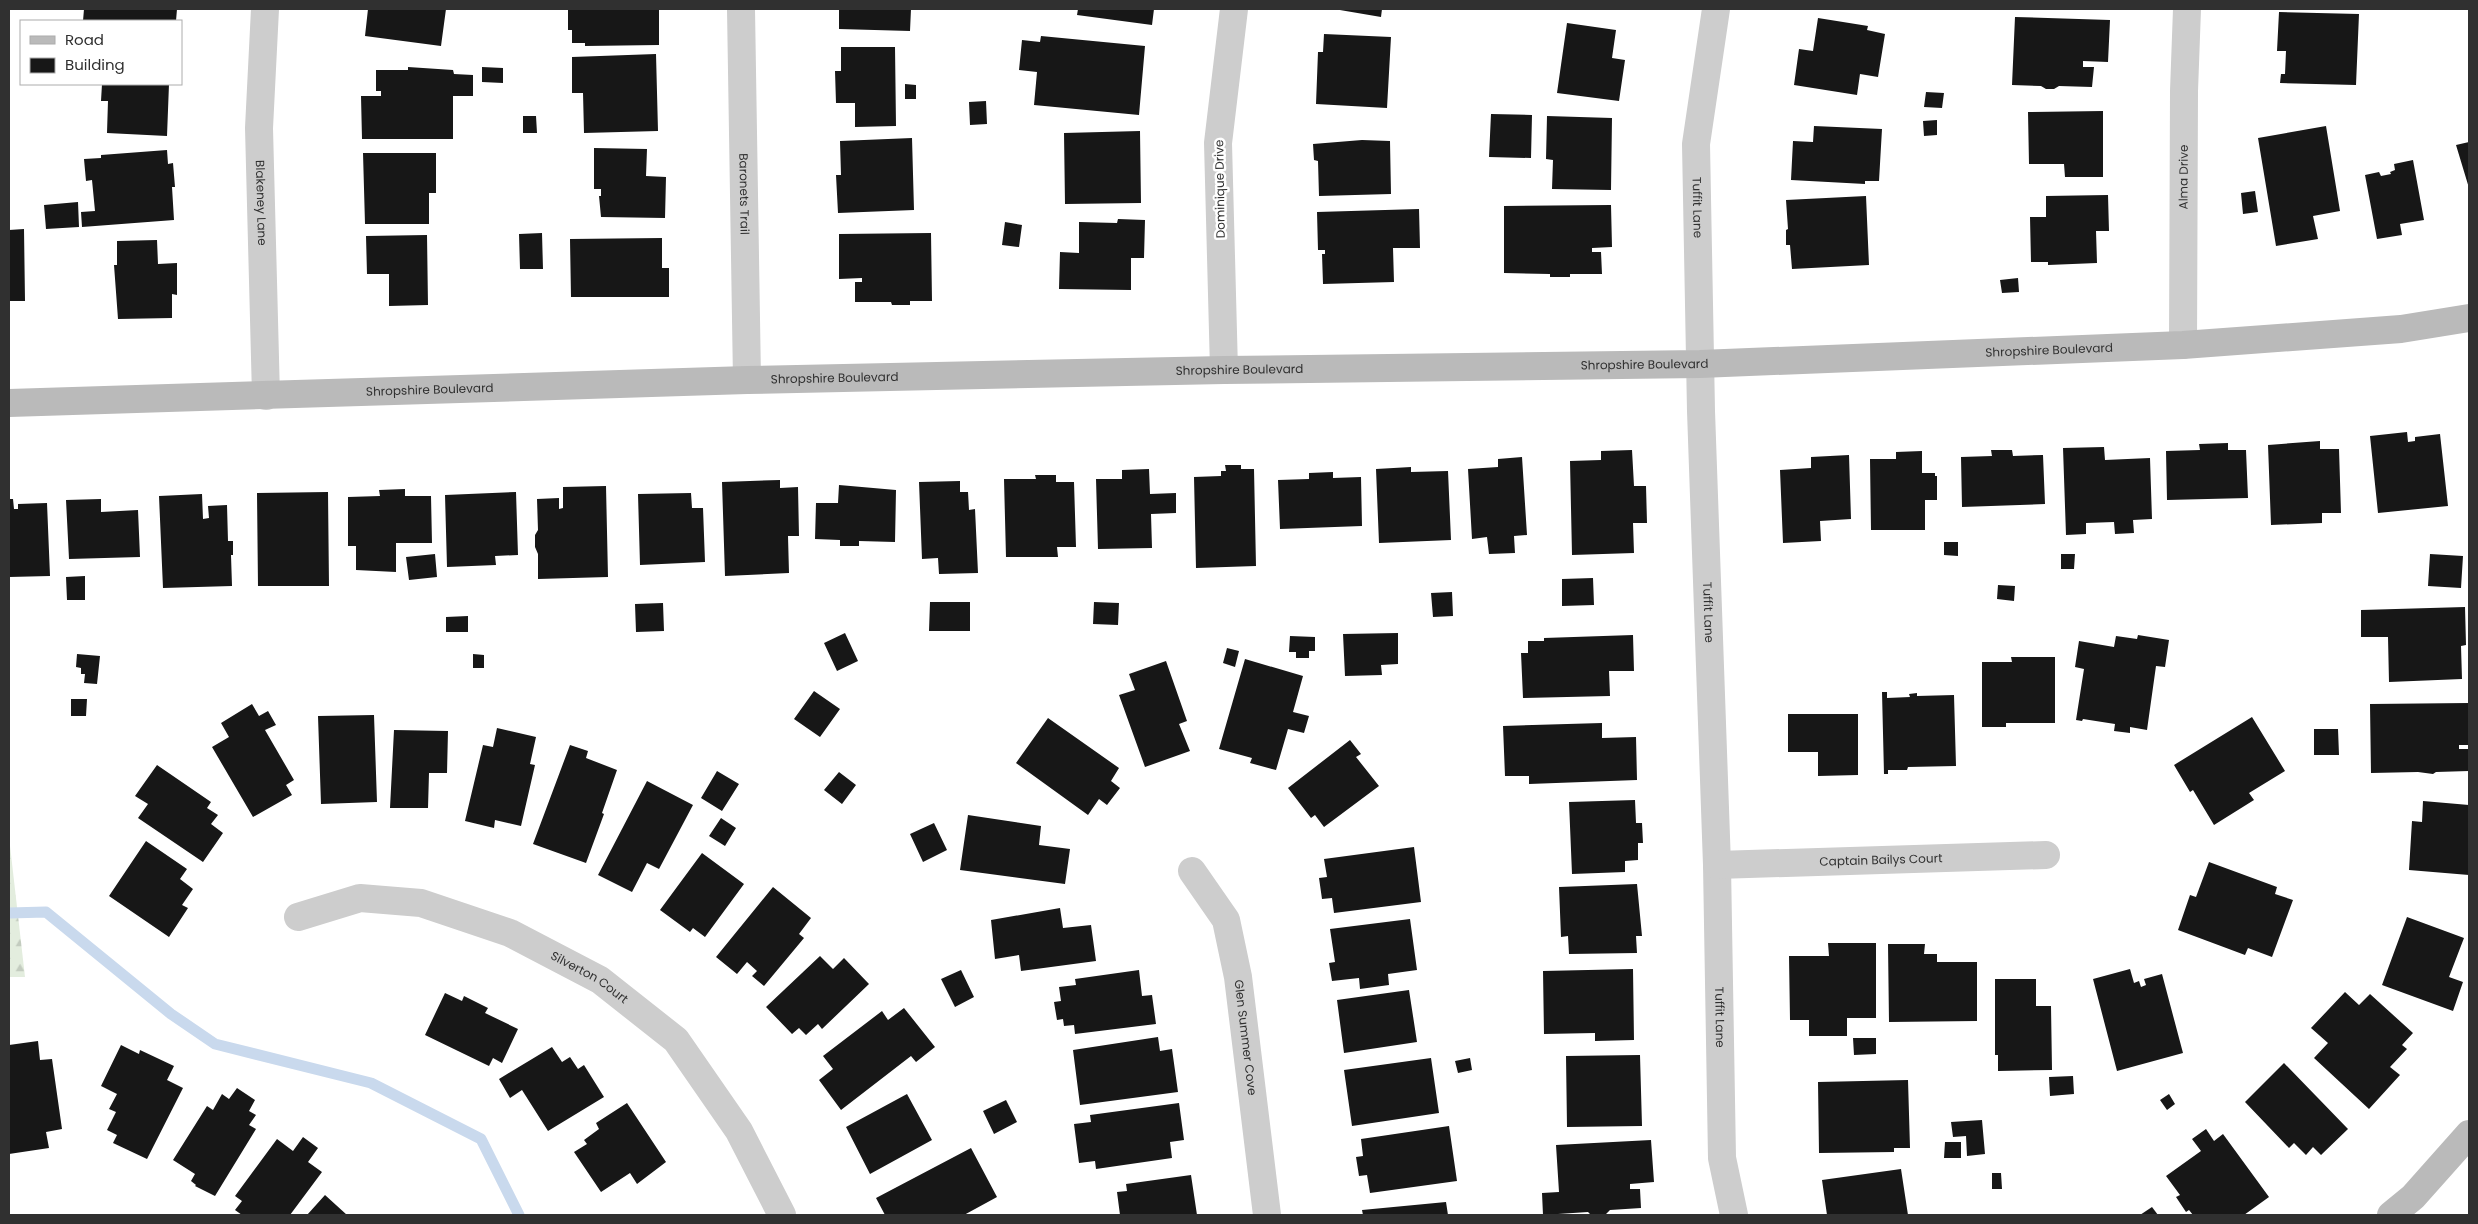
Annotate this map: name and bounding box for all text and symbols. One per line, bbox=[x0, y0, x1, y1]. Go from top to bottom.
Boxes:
legend bbox=[20, 20, 182, 85]
text: Road bbox=[65, 29, 104, 50]
text: Building bbox=[65, 54, 125, 75]
street label: Dominique Drive bbox=[1210, 140, 1229, 238]
street label: Alma Drive bbox=[2175, 145, 2192, 209]
street label: Baronets Trail bbox=[735, 153, 754, 235]
street label: Blakeney Lane bbox=[252, 160, 271, 246]
street label: Tuffit Lane bbox=[1689, 177, 1707, 238]
street label: Shropshire Boulevard bbox=[1985, 339, 2113, 361]
street label: Shropshire Boulevard bbox=[1581, 355, 1709, 374]
street label: Shropshire Boulevard bbox=[1176, 360, 1303, 379]
street label: Shropshire Boulevard bbox=[771, 368, 899, 387]
street label: Shropshire Boulevard bbox=[366, 379, 494, 400]
street label: Tuffit Lane bbox=[1699, 582, 1718, 643]
street label: Captain Bailys Court bbox=[1819, 849, 1943, 870]
street label: Silverton Court bbox=[548, 947, 632, 1007]
street label: Glen Summer Cove bbox=[1230, 979, 1261, 1096]
street label: Tuffit Lane bbox=[1711, 986, 1729, 1048]

